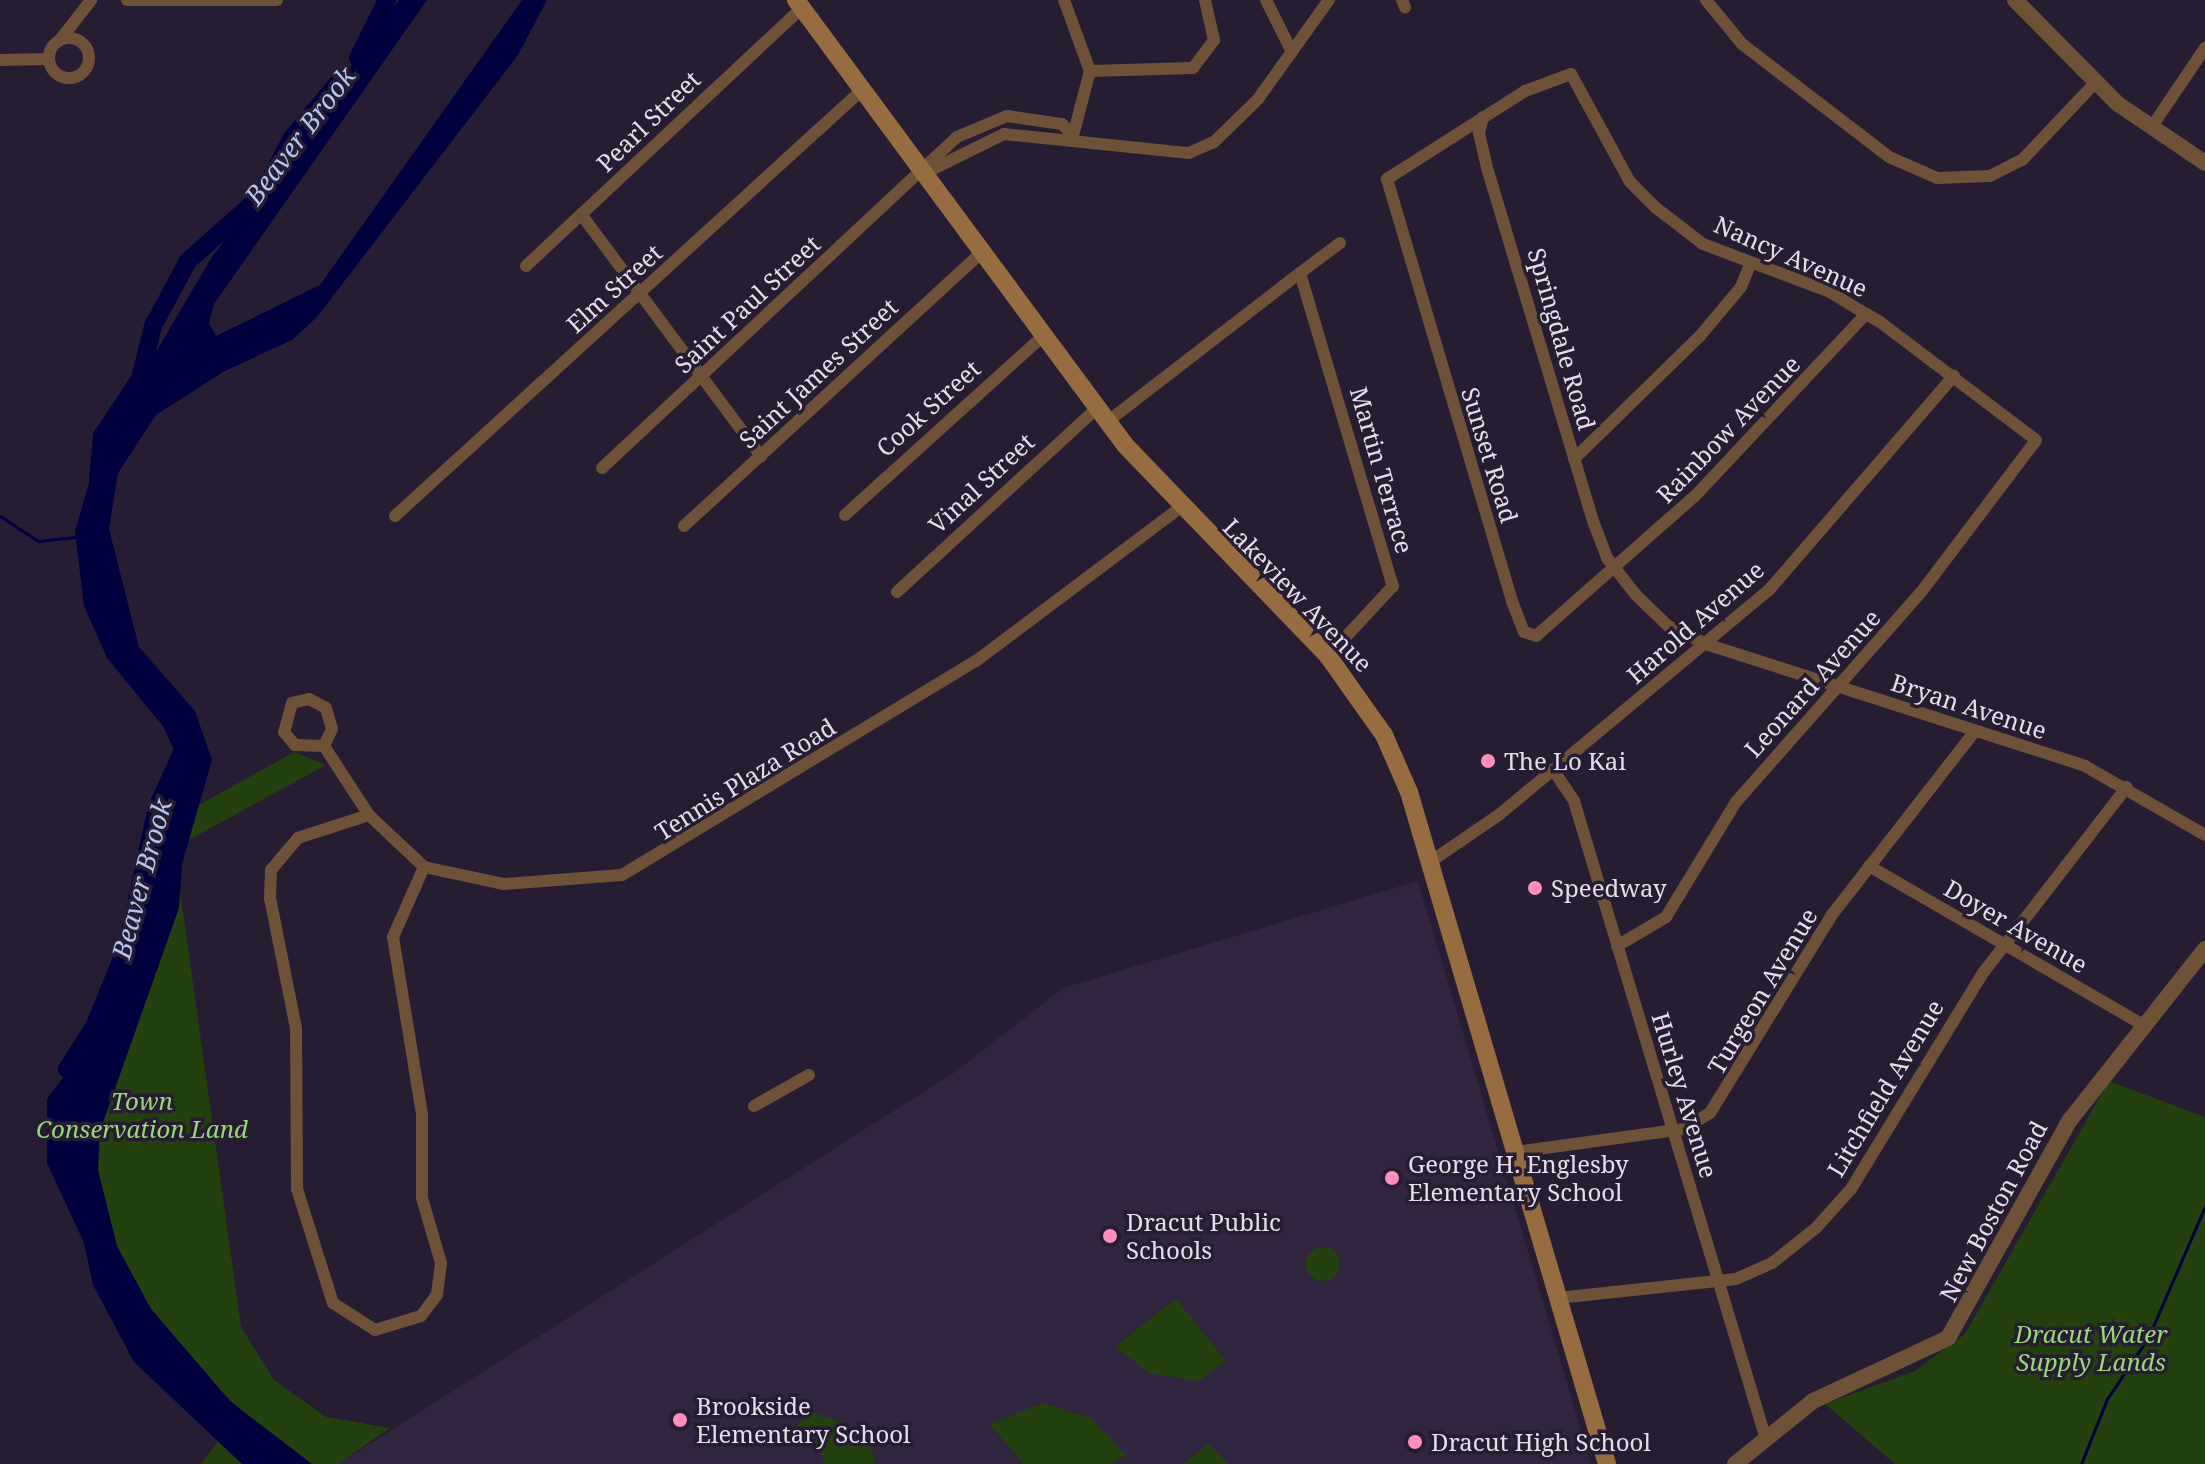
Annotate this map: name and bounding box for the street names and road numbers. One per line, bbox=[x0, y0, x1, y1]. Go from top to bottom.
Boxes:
street label: Pearl Street bbox=[590, 65, 706, 177]
street label: Nancy Avenue bbox=[1710, 209, 1872, 303]
street label: Saint Paul Street bbox=[668, 229, 826, 379]
street label: Elm Street bbox=[560, 238, 668, 338]
street label: Springdale Road bbox=[1522, 245, 1602, 433]
street label: Saint James Street bbox=[733, 292, 903, 454]
street label: Rainbow Avenue bbox=[1650, 349, 1806, 509]
street label: Cook Street bbox=[870, 354, 986, 462]
street label: Martin Terrace bbox=[1344, 383, 1420, 557]
street label: Sunset Road bbox=[1456, 384, 1524, 526]
street label: Vinal Street bbox=[922, 427, 1040, 539]
street label: Lakeview Avenue bbox=[1217, 512, 1379, 678]
street label: Harold Avenue bbox=[1621, 555, 1769, 689]
street label: Leonard Avenue bbox=[1738, 603, 1886, 763]
street label: Bryan Avenue bbox=[1888, 667, 2050, 745]
street label: Tennis Plaza Road bbox=[649, 712, 841, 846]
street label: Doyer Avenue bbox=[1939, 873, 2093, 979]
street label: Turgeon Avenue bbox=[1701, 903, 1823, 1079]
street label: Litchfield Avenue bbox=[1821, 994, 1949, 1182]
street label: Hurley Avenue bbox=[1646, 1009, 1724, 1181]
street label: New Boston Road bbox=[1933, 1116, 2053, 1306]

